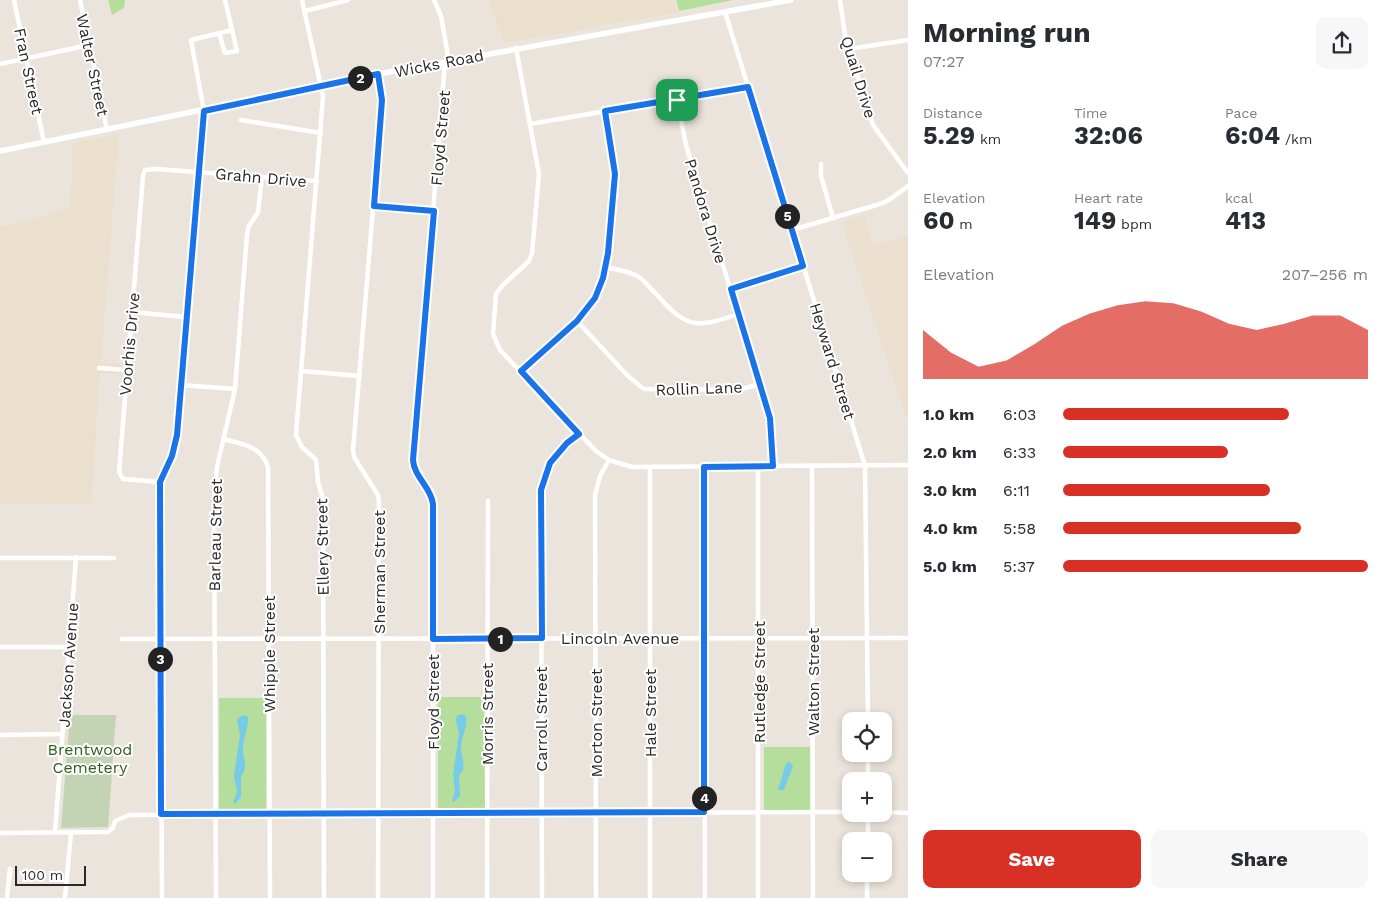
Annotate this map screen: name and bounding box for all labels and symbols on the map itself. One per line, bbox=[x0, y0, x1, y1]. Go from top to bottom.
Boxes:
street label: Walter Street bbox=[72, 12, 113, 118]
street label: Fran Street bbox=[10, 26, 47, 116]
street label: Quail Drive bbox=[837, 34, 880, 120]
street label: Wicks Road bbox=[393, 46, 485, 81]
pin: 2 bbox=[348, 66, 372, 90]
pin bbox=[656, 79, 698, 121]
street label: Floyd Street bbox=[427, 89, 454, 187]
street label: Pandora Drive bbox=[681, 156, 730, 266]
street label: Grahn Drive bbox=[214, 164, 308, 191]
pin: 5 bbox=[774, 204, 800, 228]
street label: Voorhis Drive bbox=[116, 292, 143, 396]
street label: Heyward Street bbox=[806, 301, 859, 422]
street label: Rollin Lane bbox=[655, 377, 743, 400]
street label: Barleau Street bbox=[205, 478, 226, 592]
street label: Ellery Street bbox=[312, 498, 333, 596]
street label: Sherman Street bbox=[370, 510, 389, 634]
street label: Whipple Street bbox=[260, 595, 279, 713]
street label: Jackson Avenue bbox=[55, 602, 82, 728]
street label: Rutledge Street bbox=[750, 620, 769, 743]
pin: 1 bbox=[488, 626, 512, 652]
street label: Walton Street bbox=[804, 628, 823, 736]
street label: Lincoln Avenue bbox=[561, 629, 679, 648]
pin: 3 bbox=[148, 646, 172, 672]
street label: Floyd Street bbox=[424, 654, 443, 750]
street label: Morris Street bbox=[478, 662, 497, 765]
street label: Carroll Street bbox=[532, 666, 551, 772]
street label: Morton Street bbox=[587, 668, 606, 778]
street label: Hale Street bbox=[641, 668, 660, 757]
park label: Brentwood Cemetery bbox=[48, 740, 132, 777]
pin: 4 bbox=[692, 786, 716, 810]
scale bar bbox=[15, 863, 86, 886]

